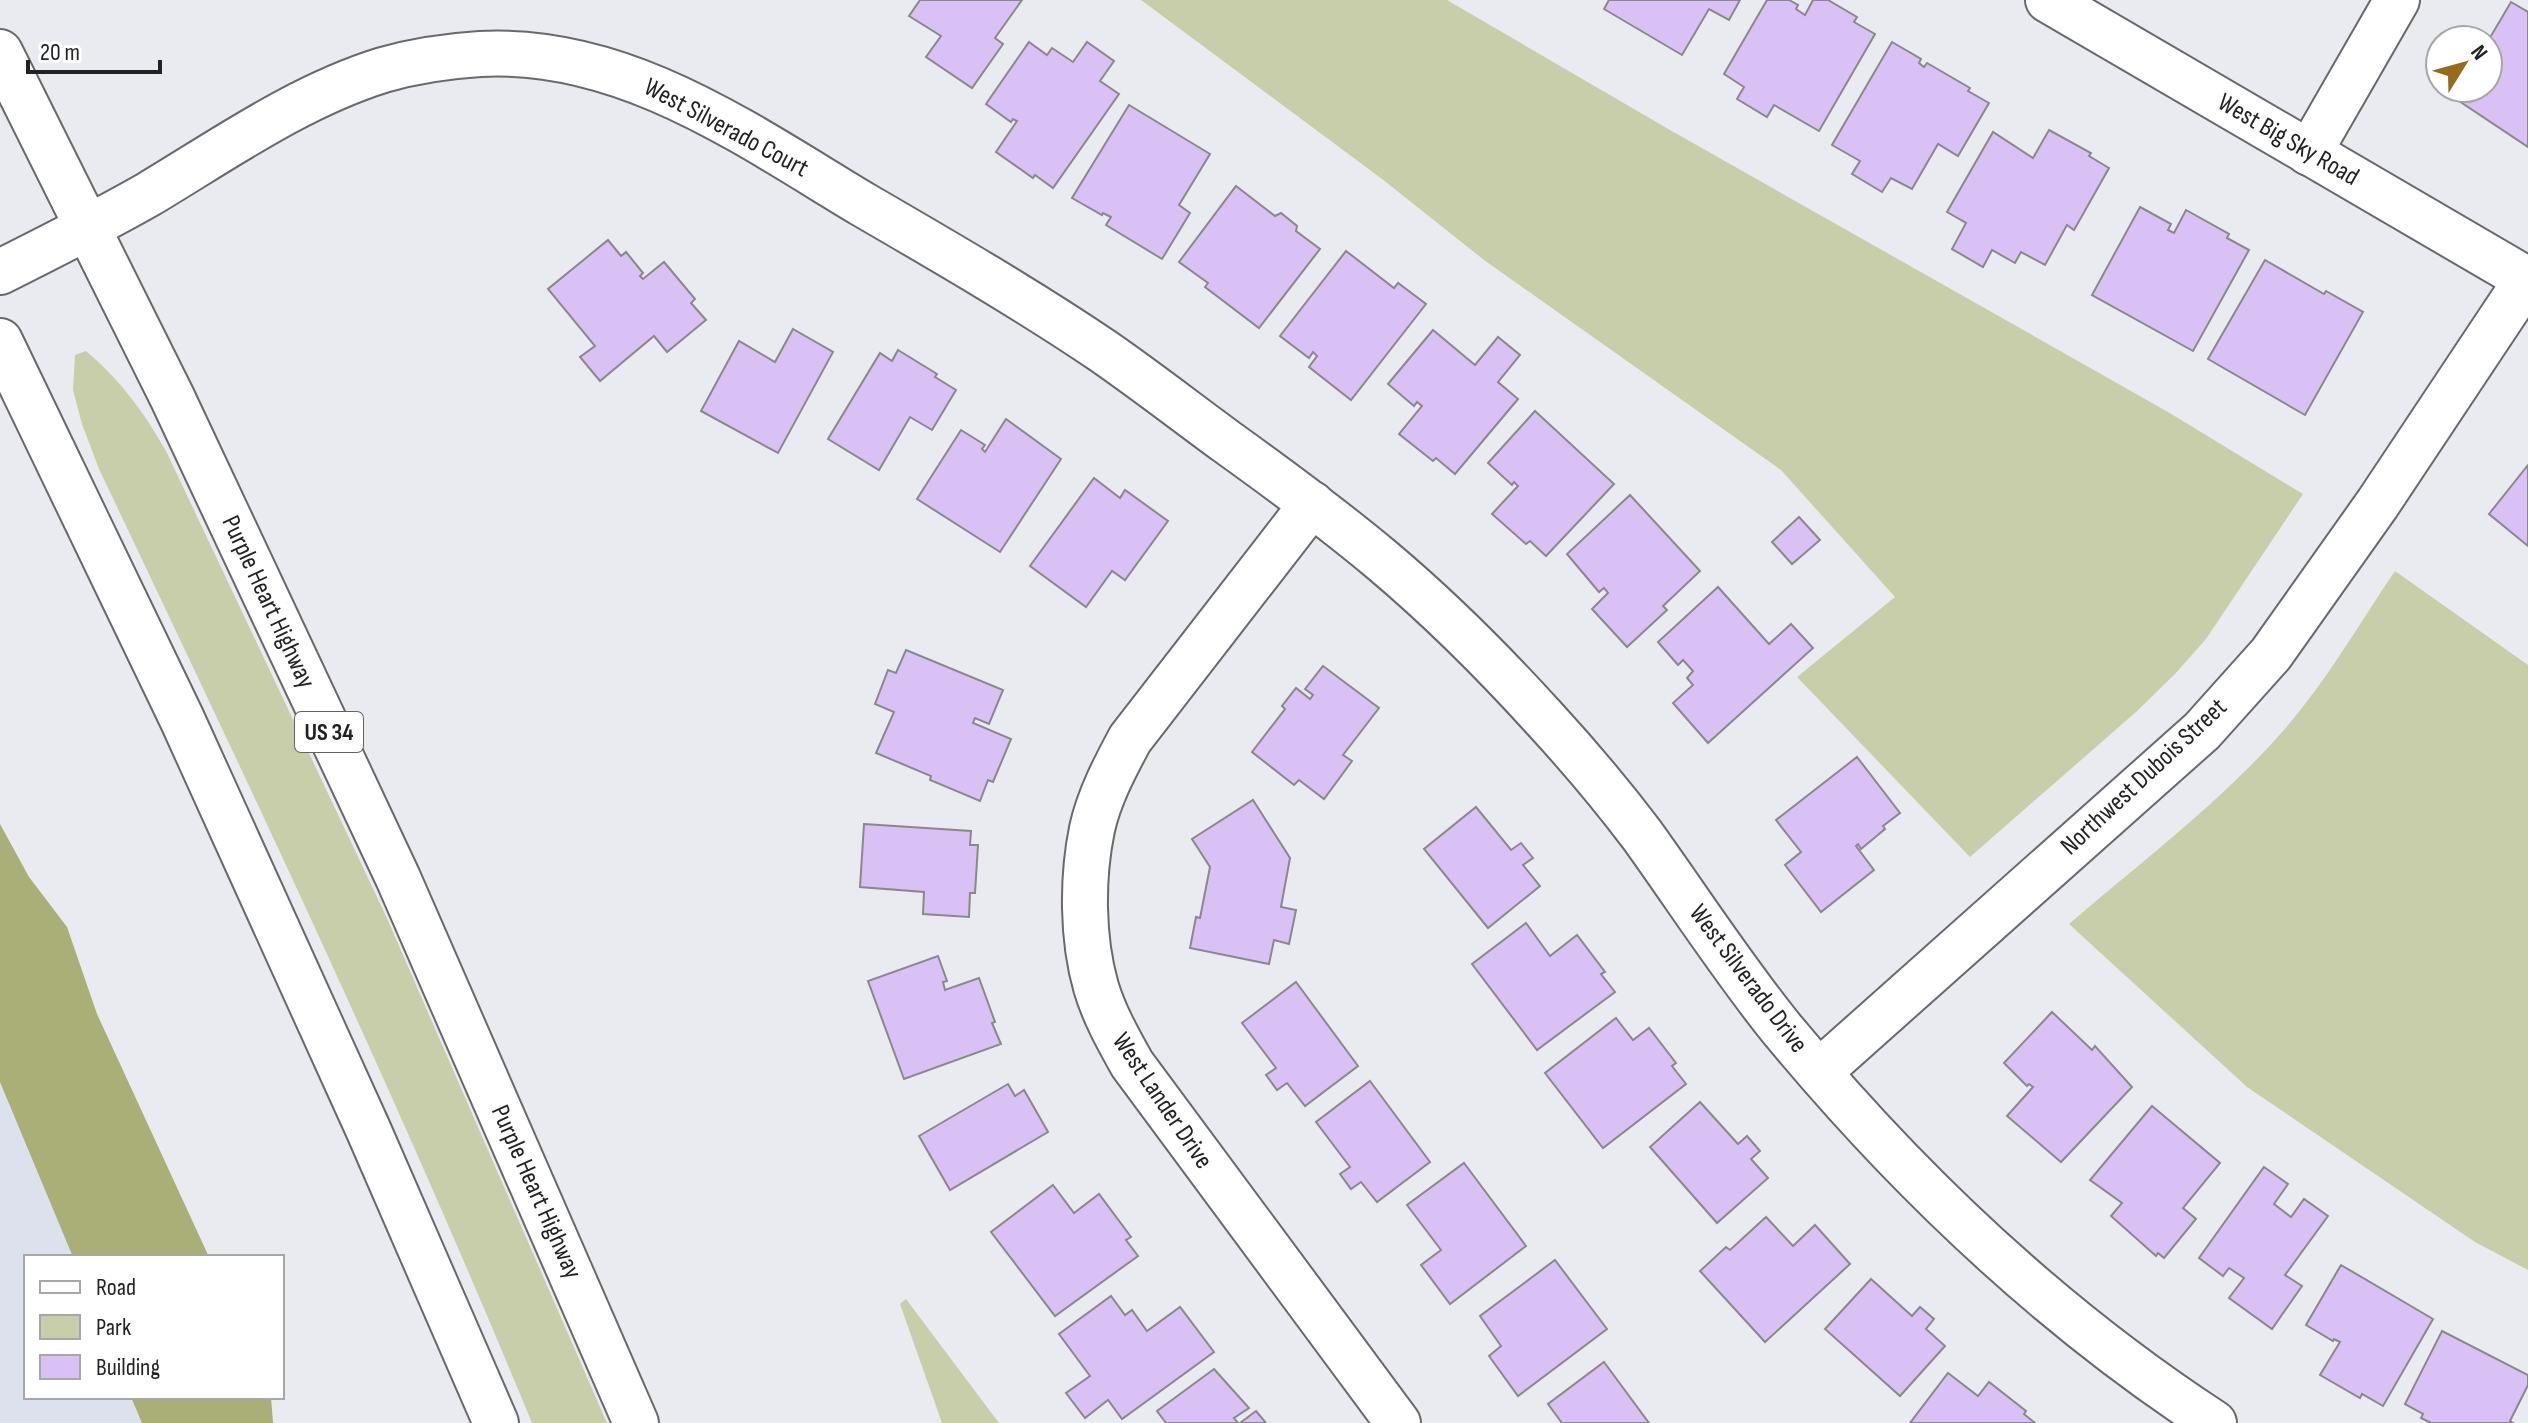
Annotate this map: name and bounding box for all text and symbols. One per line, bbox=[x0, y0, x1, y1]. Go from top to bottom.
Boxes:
scale bar bbox=[28, 24, 160, 74]
north arrow bbox=[2424, 24, 2504, 104]
text: 20 m bbox=[40, 38, 80, 67]
text: N bbox=[2464, 40, 2493, 66]
street label: West Silverado Court bbox=[638, 72, 814, 184]
street label: West Big Sky Road bbox=[2212, 87, 2364, 193]
street label: Purple Heart Highway bbox=[215, 511, 321, 693]
street label: Northwest Dubois Street bbox=[2055, 692, 2233, 862]
road number: US 34 bbox=[295, 712, 363, 752]
street label: West Silverado Drive bbox=[1682, 899, 1814, 1059]
street label: West Lander Drive bbox=[1105, 1027, 1219, 1175]
street label: Purple Heart Highway bbox=[484, 1100, 588, 1284]
legend bbox=[24, 1255, 284, 1399]
text: Road bbox=[96, 1273, 136, 1302]
text: Park bbox=[96, 1313, 131, 1342]
text: Building bbox=[96, 1353, 160, 1382]

